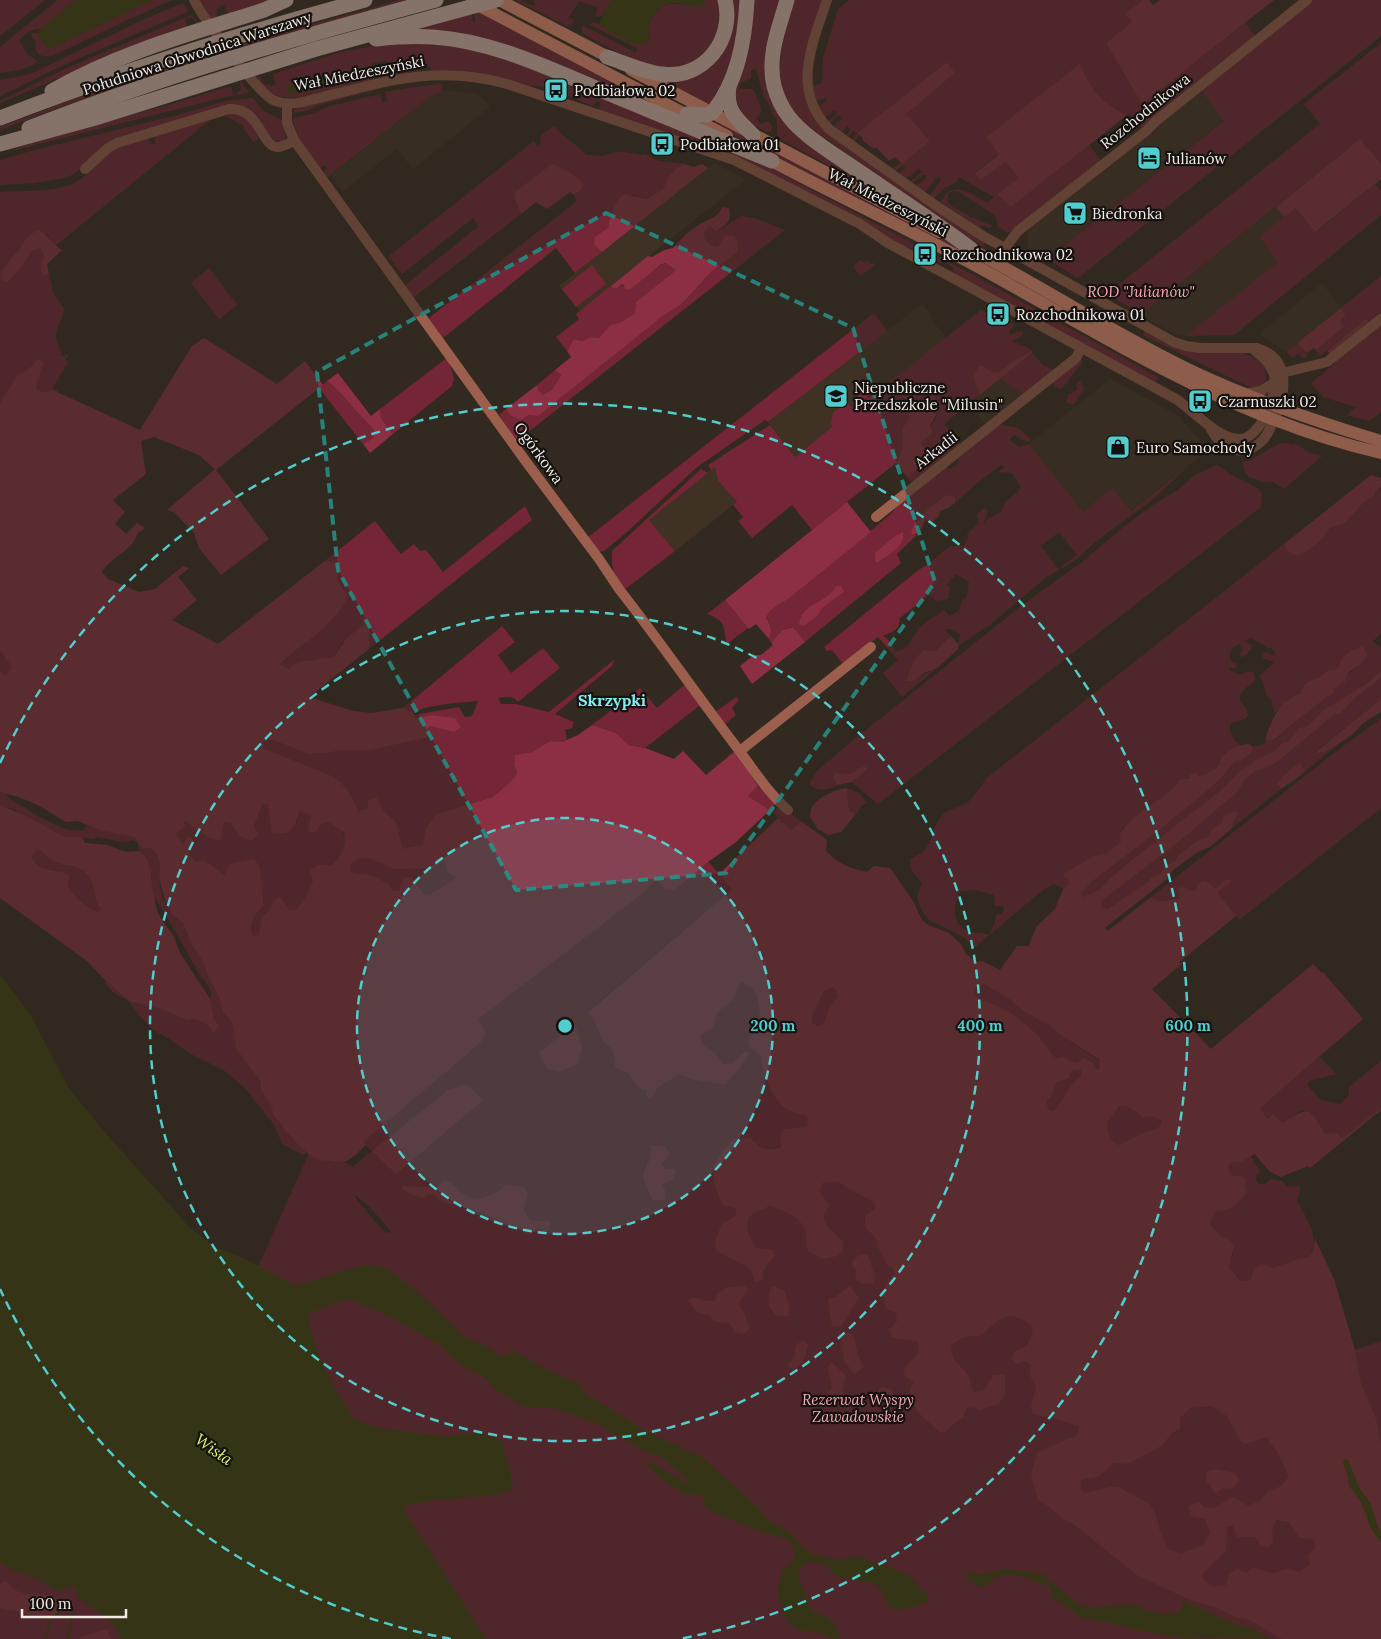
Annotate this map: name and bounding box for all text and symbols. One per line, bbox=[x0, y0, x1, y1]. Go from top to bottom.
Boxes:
street label: Południowa Obwodnica Warszawy bbox=[80, 7, 314, 99]
street label: Wał Miedzeszyński bbox=[292, 51, 426, 95]
street label: Rozchodnikowa bbox=[1096, 69, 1194, 153]
bus stop icon: Podbiałowa 02 bbox=[543, 77, 569, 103]
place label: Podbiałowa 02 bbox=[574, 81, 675, 100]
bus stop icon: Podbiałowa 01 bbox=[649, 131, 675, 157]
place label: Podbiałowa 01 bbox=[680, 135, 779, 154]
hotel icon: Julianów bbox=[1136, 145, 1162, 171]
place label: Julianów bbox=[1165, 149, 1226, 168]
street label: Wał Miedzeszyński bbox=[825, 164, 951, 240]
supermarket icon: Biedronka bbox=[1062, 200, 1088, 226]
place label: Biedronka bbox=[1092, 204, 1163, 223]
bus stop icon: Rozchodnikowa 02 bbox=[912, 241, 938, 267]
place label: Rozchodnikowa 02 bbox=[942, 245, 1073, 264]
park label: ROD "Julianów" bbox=[1087, 282, 1195, 301]
bus stop icon: Rozchodnikowa 01 bbox=[985, 301, 1011, 327]
place label: Rozchodnikowa 01 bbox=[1016, 305, 1145, 324]
place label: Niepubliczne Przedszkole "Milusin" bbox=[854, 378, 1003, 414]
school or university icon: Niepubliczne Przedszkole "Milusin" bbox=[823, 383, 849, 409]
bus stop icon: Czarnuszki 02 bbox=[1187, 388, 1213, 414]
place label: Czarnuszki 02 bbox=[1218, 392, 1316, 411]
street label: Ogórkowa bbox=[510, 419, 568, 488]
street label: Arkadii bbox=[910, 427, 961, 473]
shop icon: Euro Samochody bbox=[1105, 434, 1131, 460]
place label: Euro Samochody bbox=[1136, 438, 1254, 457]
district label: Skrzypki bbox=[578, 690, 646, 710]
text: 200 m bbox=[751, 1016, 796, 1035]
text: 400 m bbox=[957, 1016, 1003, 1035]
text: 600 m bbox=[1165, 1016, 1211, 1035]
centre of rings bbox=[556, 1017, 574, 1035]
park label: Rezerwat Wyspy Zawadowskie bbox=[802, 1390, 914, 1426]
water label: Wisła bbox=[191, 1429, 237, 1469]
scale bar bbox=[22, 1586, 126, 1618]
text: 100 m bbox=[30, 1594, 71, 1613]

